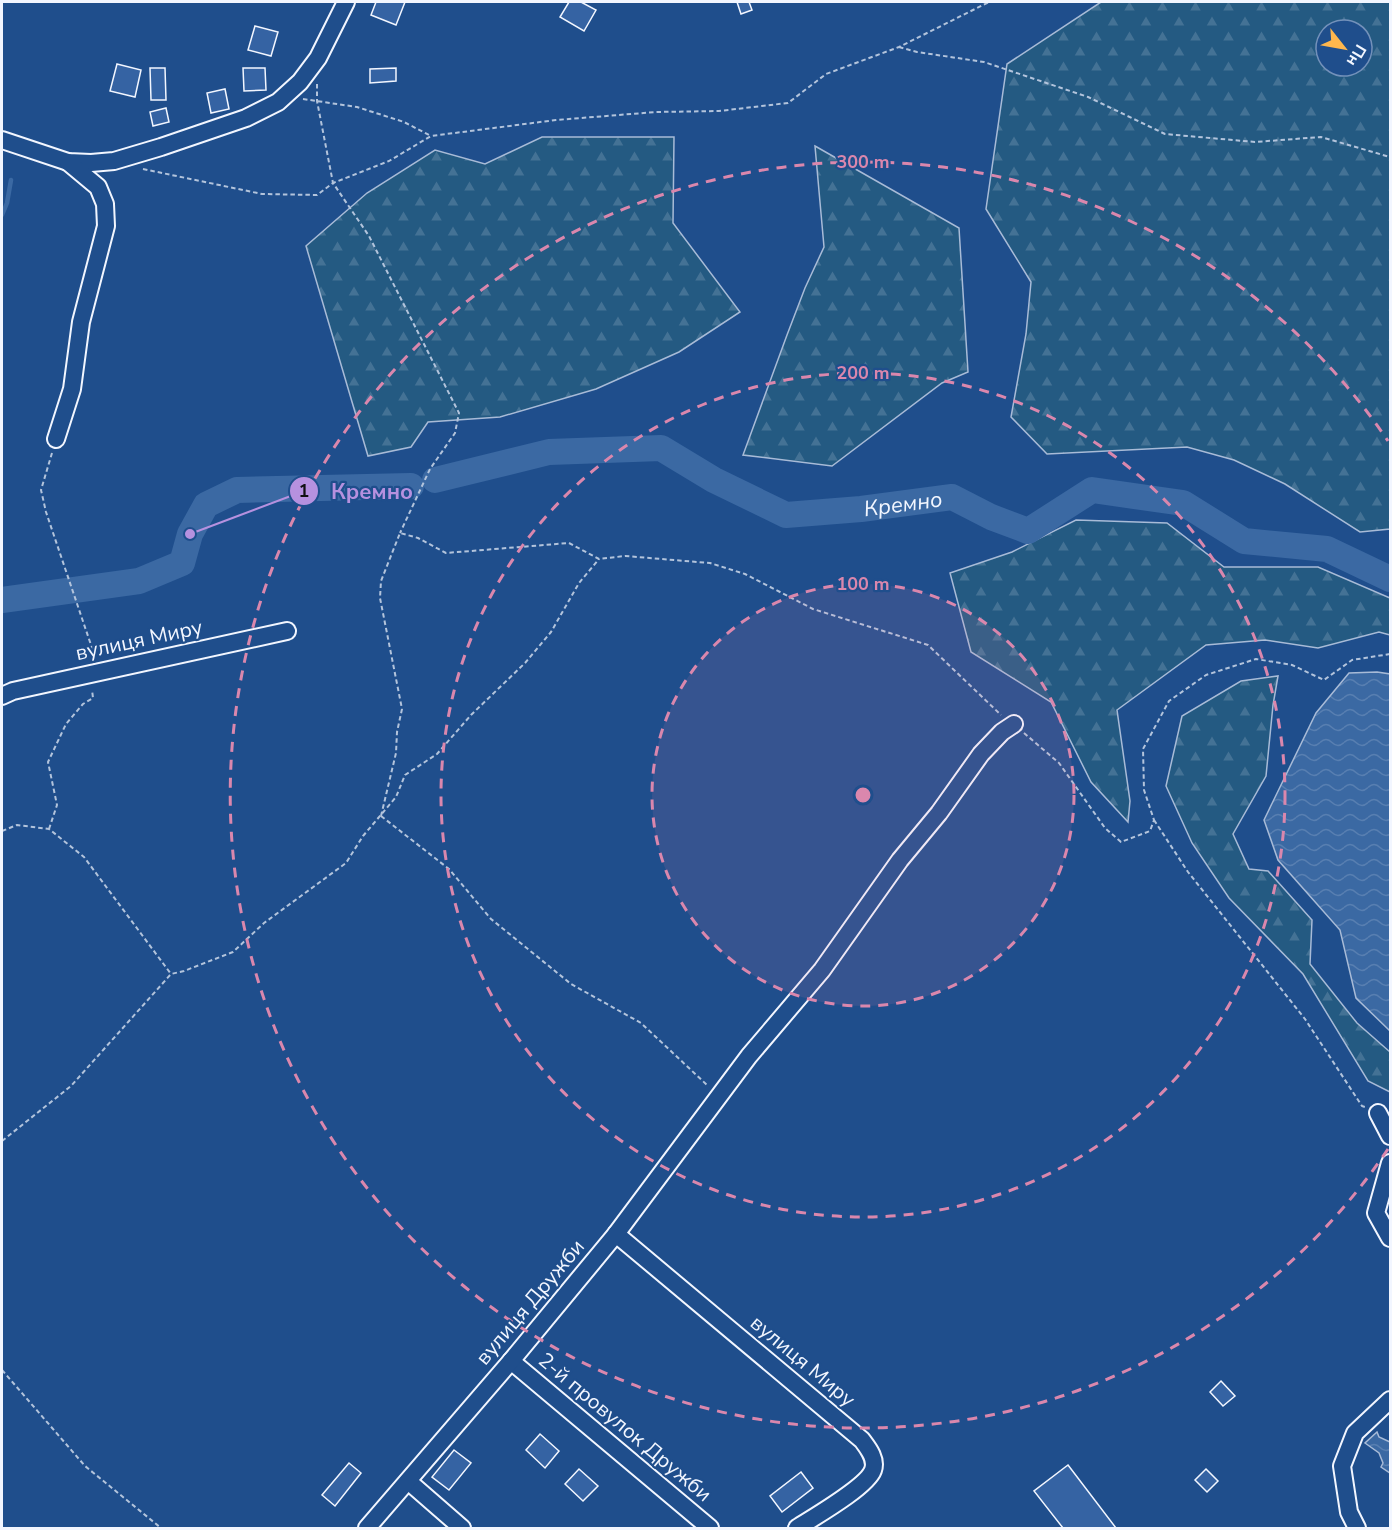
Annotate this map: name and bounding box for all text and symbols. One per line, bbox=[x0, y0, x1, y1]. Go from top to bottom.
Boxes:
north arrow bbox=[1314, 18, 1374, 78]
text: Пн bbox=[1341, 40, 1371, 70]
text: 300 m bbox=[836, 150, 890, 174]
text: 200 m bbox=[836, 361, 890, 385]
callout: Кремно bbox=[289, 471, 425, 511]
text: Кремно bbox=[331, 477, 413, 507]
text: 1 bbox=[299, 479, 309, 503]
water label: Кремно bbox=[862, 484, 944, 524]
text: 100 m bbox=[836, 572, 890, 596]
street label: вулиця Миру bbox=[73, 613, 205, 667]
centre of rings bbox=[853, 785, 873, 805]
street label: вулиця Дружби bbox=[469, 1233, 591, 1371]
street label: вулиця Миру bbox=[745, 1309, 861, 1413]
street label: 2-й провулок Дружби bbox=[532, 1346, 718, 1508]

